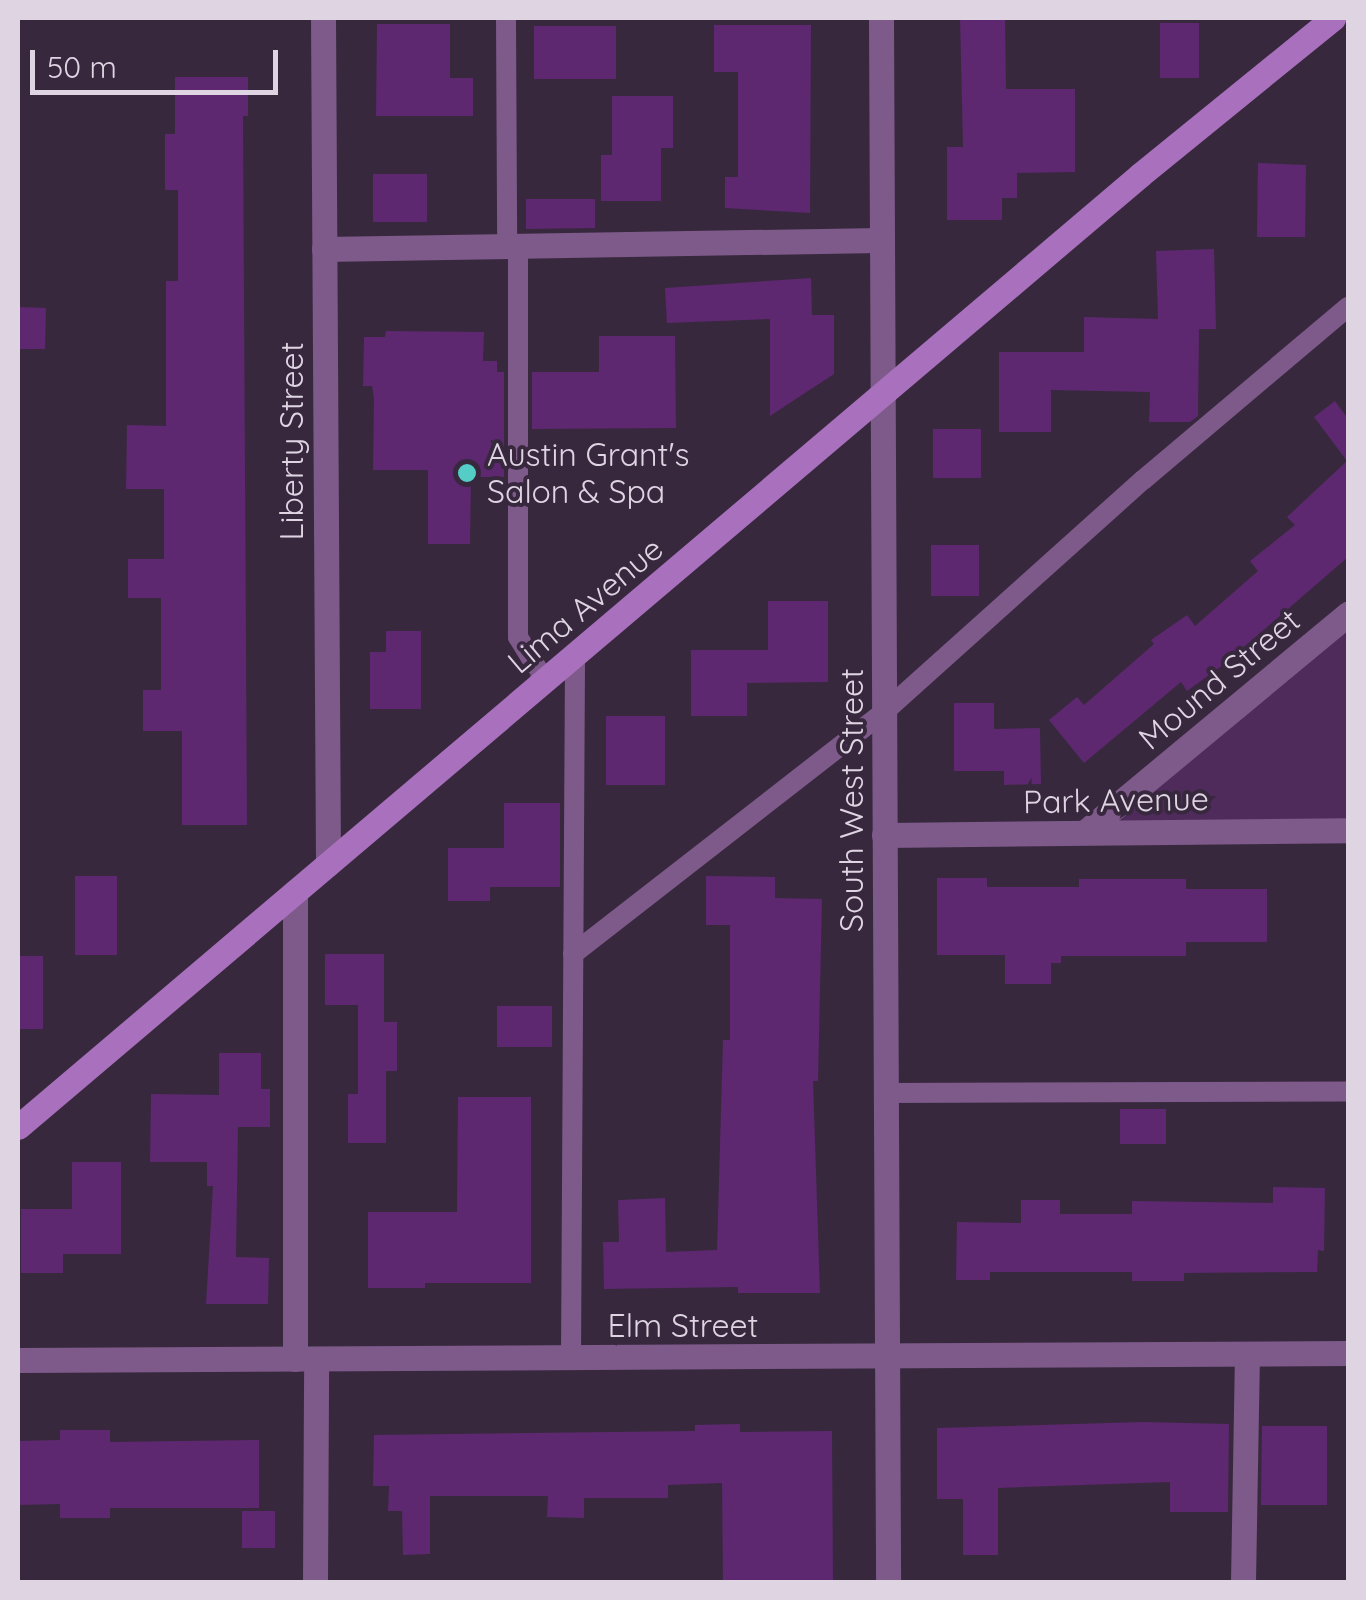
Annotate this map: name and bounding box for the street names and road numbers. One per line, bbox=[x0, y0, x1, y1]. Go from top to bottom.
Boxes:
street label: Liberty Street bbox=[272, 342, 310, 540]
street label: Lima Avenue bbox=[500, 529, 670, 681]
street label: Mound Street bbox=[1131, 601, 1307, 757]
street label: South West Street bbox=[832, 668, 870, 932]
street label: Park Avenue bbox=[1023, 779, 1209, 821]
street label: Elm Street bbox=[608, 1306, 758, 1344]

